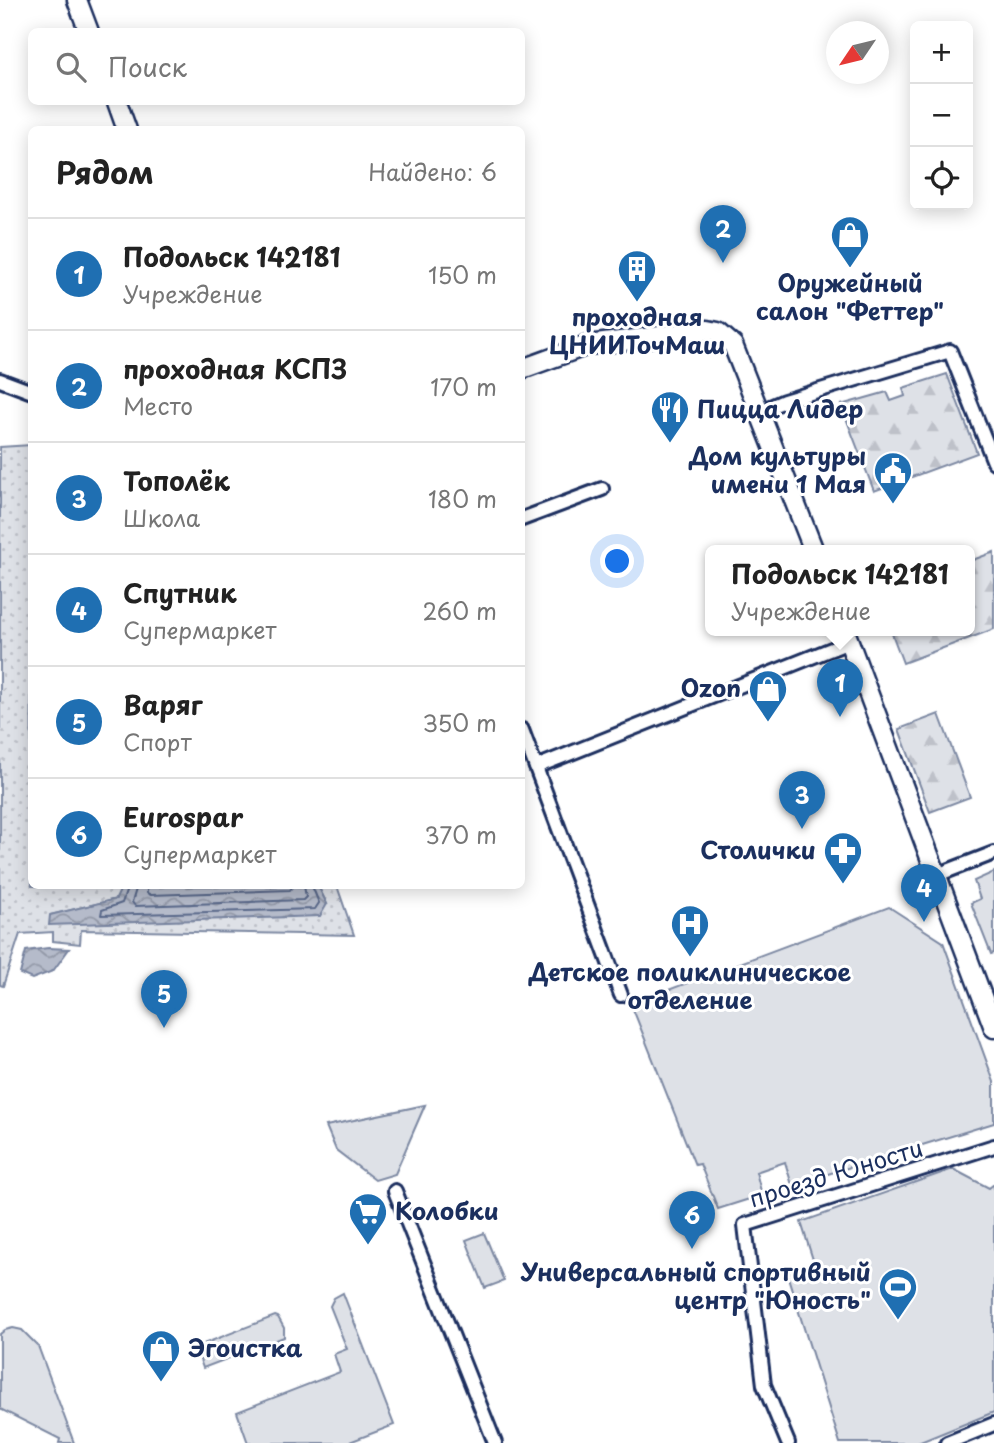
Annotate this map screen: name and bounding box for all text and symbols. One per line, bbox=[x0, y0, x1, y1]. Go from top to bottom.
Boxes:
north arrow bbox=[826, 21, 889, 84]
map controls bbox=[910, 21, 973, 210]
button: + bbox=[910, 21, 973, 84]
search box bbox=[28, 28, 525, 105]
text: Поиск bbox=[108, 47, 187, 86]
icon: search bbox=[52, 48, 90, 86]
button: − bbox=[910, 84, 973, 147]
button: locate bbox=[910, 147, 973, 210]
text: Рядом bbox=[56, 149, 154, 194]
text: Найдено: 6 bbox=[368, 154, 497, 189]
pin: 2 bbox=[700, 205, 746, 263]
shop icon: Оружейный салон "Феттер" bbox=[829, 214, 871, 269]
text: Подольск 142181 bbox=[123, 237, 340, 276]
building icon: проходная ЦНИИТочМаш bbox=[616, 248, 658, 303]
text: 1 bbox=[74, 257, 85, 292]
text: 150 m bbox=[428, 257, 497, 292]
place label: Оружейный салон "Феттер" bbox=[756, 264, 944, 328]
text: Учреждение bbox=[123, 276, 263, 311]
place label: проходная ЦНИИТочМаш bbox=[549, 298, 725, 362]
text: проходная КСПЗ bbox=[123, 349, 347, 388]
text: 2 bbox=[71, 369, 87, 404]
text: 170 m bbox=[430, 369, 497, 404]
text: Место bbox=[123, 388, 193, 423]
restaurant icon: Пицца Лидер bbox=[649, 389, 691, 444]
place label: Пицца Лидер bbox=[697, 390, 863, 426]
place label: Дом культуры имени 1 Мая bbox=[688, 437, 866, 501]
public building icon: Дом культуры имени 1 Мая bbox=[872, 450, 914, 505]
text: Тополёк bbox=[123, 461, 230, 500]
text: 3 bbox=[71, 481, 87, 516]
text: 180 m bbox=[428, 481, 497, 516]
text: Школа bbox=[123, 500, 200, 535]
your location bbox=[600, 544, 634, 578]
popup bbox=[705, 545, 975, 636]
text: Подольск 142181 bbox=[731, 554, 949, 593]
text: Спутник bbox=[123, 573, 237, 612]
text: 4 bbox=[71, 593, 87, 628]
text: 260 m bbox=[422, 593, 497, 628]
text: Учреждение bbox=[731, 593, 871, 628]
text: Супермаркет bbox=[123, 612, 277, 647]
pin: 1 bbox=[817, 659, 863, 717]
shop icon: Ozon bbox=[747, 668, 789, 723]
place label: Ozon bbox=[681, 669, 741, 705]
text: Варяг bbox=[123, 685, 203, 724]
text: 5 bbox=[72, 705, 86, 740]
text: 350 m bbox=[422, 705, 497, 740]
text: Спорт bbox=[123, 724, 192, 759]
pin: 3 bbox=[779, 771, 825, 829]
text: Eurospar bbox=[123, 797, 243, 836]
text: 6 bbox=[71, 817, 87, 852]
text: 370 m bbox=[424, 817, 497, 852]
pharmacy icon: Столички bbox=[822, 830, 864, 885]
place label: Столички bbox=[700, 831, 816, 867]
text: Супермаркет bbox=[123, 836, 277, 871]
pin: 4 bbox=[901, 864, 947, 922]
hospital icon: Детское поликлиническое отделение bbox=[669, 903, 711, 958]
place label: Детское поликлиническое отделение bbox=[528, 953, 851, 1017]
pin: 5 bbox=[141, 970, 187, 1028]
street label: проезд Юности bbox=[744, 1129, 927, 1216]
supermarket icon: Колобки bbox=[347, 1191, 389, 1246]
pin: 6 bbox=[669, 1191, 715, 1249]
place label: Колобки bbox=[395, 1192, 499, 1228]
place label: Универсальный спортивный центр "Юность" bbox=[520, 1253, 871, 1317]
sports icon: Универсальный спортивный центр "Юность" bbox=[877, 1266, 919, 1321]
shop icon: Эгоистка bbox=[140, 1328, 182, 1383]
place label: Эгоистка bbox=[188, 1329, 303, 1365]

